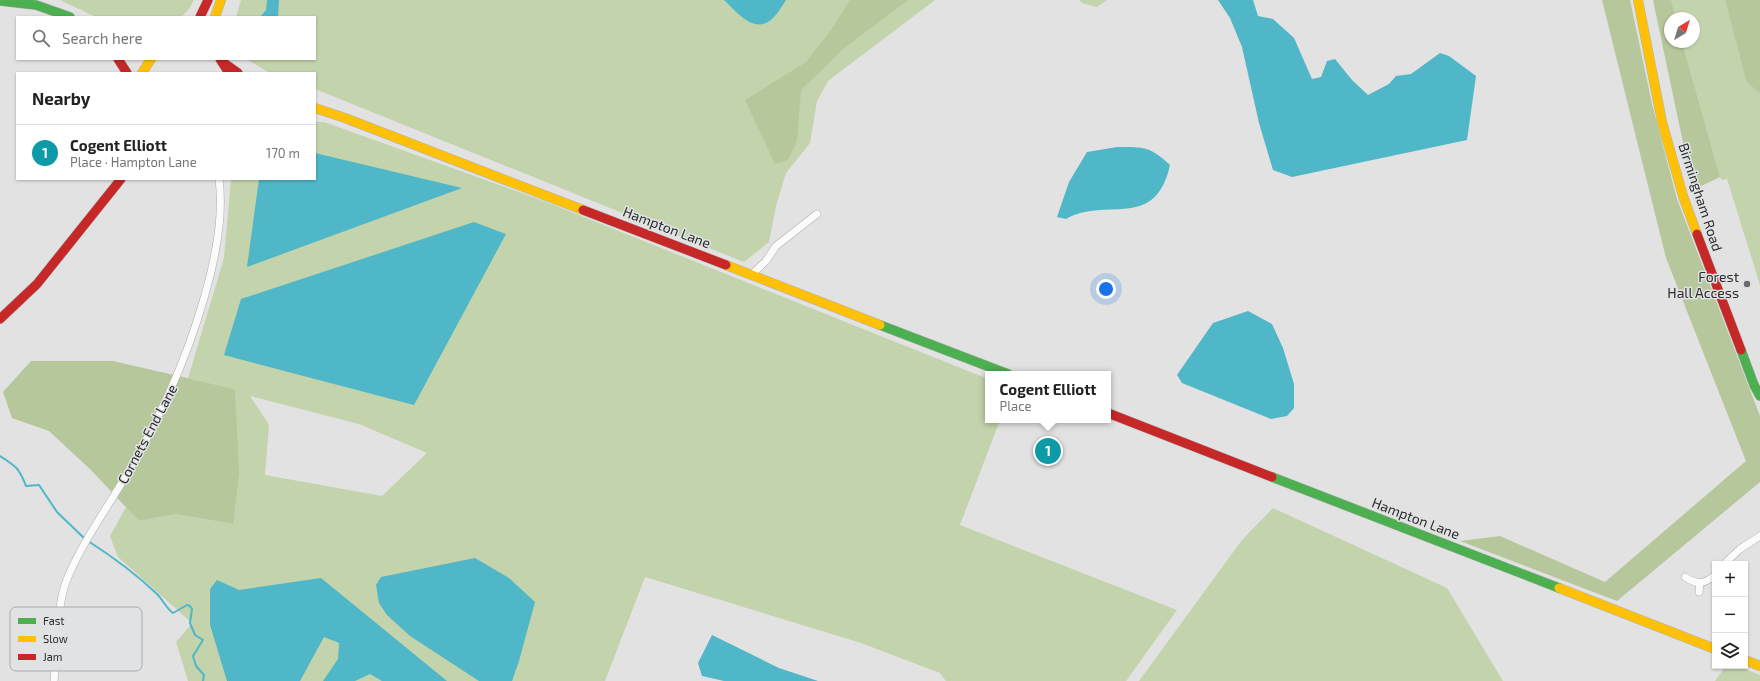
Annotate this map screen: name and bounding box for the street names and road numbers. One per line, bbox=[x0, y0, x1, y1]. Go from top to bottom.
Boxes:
street label: Birmingham Road bbox=[1675, 141, 1727, 253]
street label: Hampton Lane bbox=[621, 202, 713, 252]
street label: Cornets End Lane bbox=[114, 381, 180, 487]
street label: Hampton Lane bbox=[1370, 493, 1462, 543]

